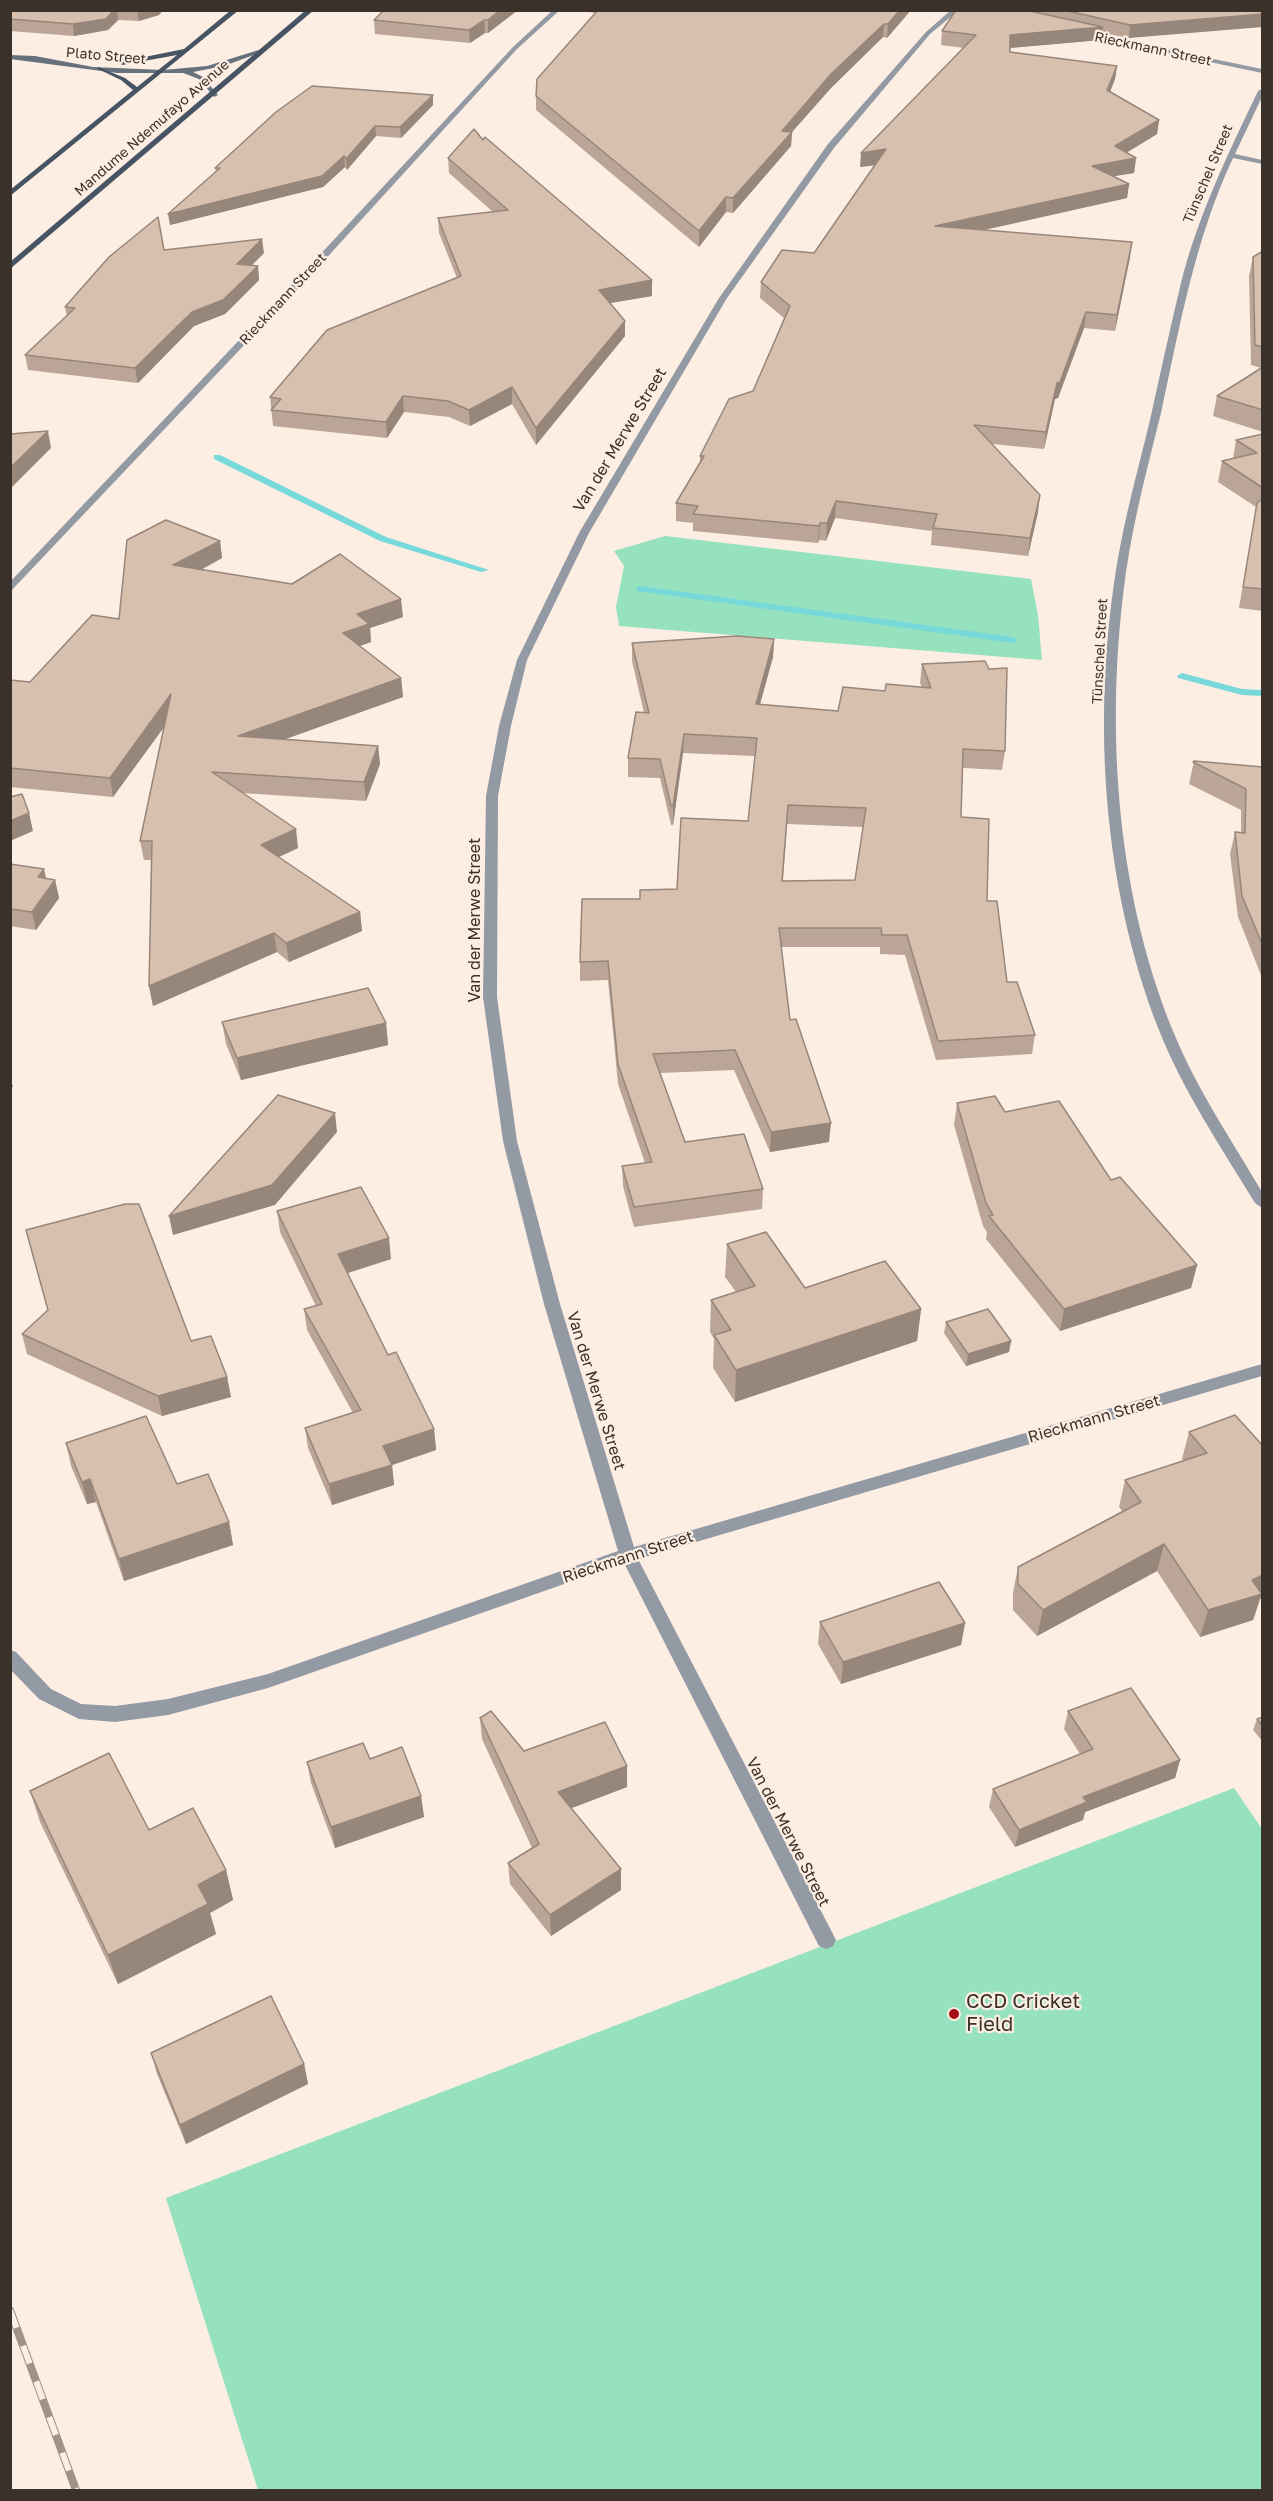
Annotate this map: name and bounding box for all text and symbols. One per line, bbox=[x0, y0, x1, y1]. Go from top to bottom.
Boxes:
street label: Rieckmann Street bbox=[1093, 28, 1213, 70]
street label: Plato Street bbox=[65, 44, 147, 68]
street label: Mandume Ndemufayo Avenue bbox=[71, 56, 233, 200]
street label: Tünschel Street bbox=[1180, 122, 1236, 226]
street label: Rieckmann Street bbox=[236, 250, 330, 348]
street label: Van der Merwe Street bbox=[569, 364, 671, 516]
street label: Tünschel Street bbox=[1089, 598, 1111, 704]
street label: Van der Merwe Street bbox=[465, 837, 485, 1003]
street label: Van der Merwe Street bbox=[563, 1309, 629, 1473]
street label: Rieckmann Street bbox=[1026, 1391, 1162, 1447]
street label: Rieckmann Street bbox=[560, 1527, 696, 1587]
street label: Van der Merwe Street bbox=[742, 1754, 834, 1910]
place label: CCD Cricket Field bbox=[966, 1990, 1080, 2037]
marker: CCD Cricket Field bbox=[947, 2007, 961, 2021]

